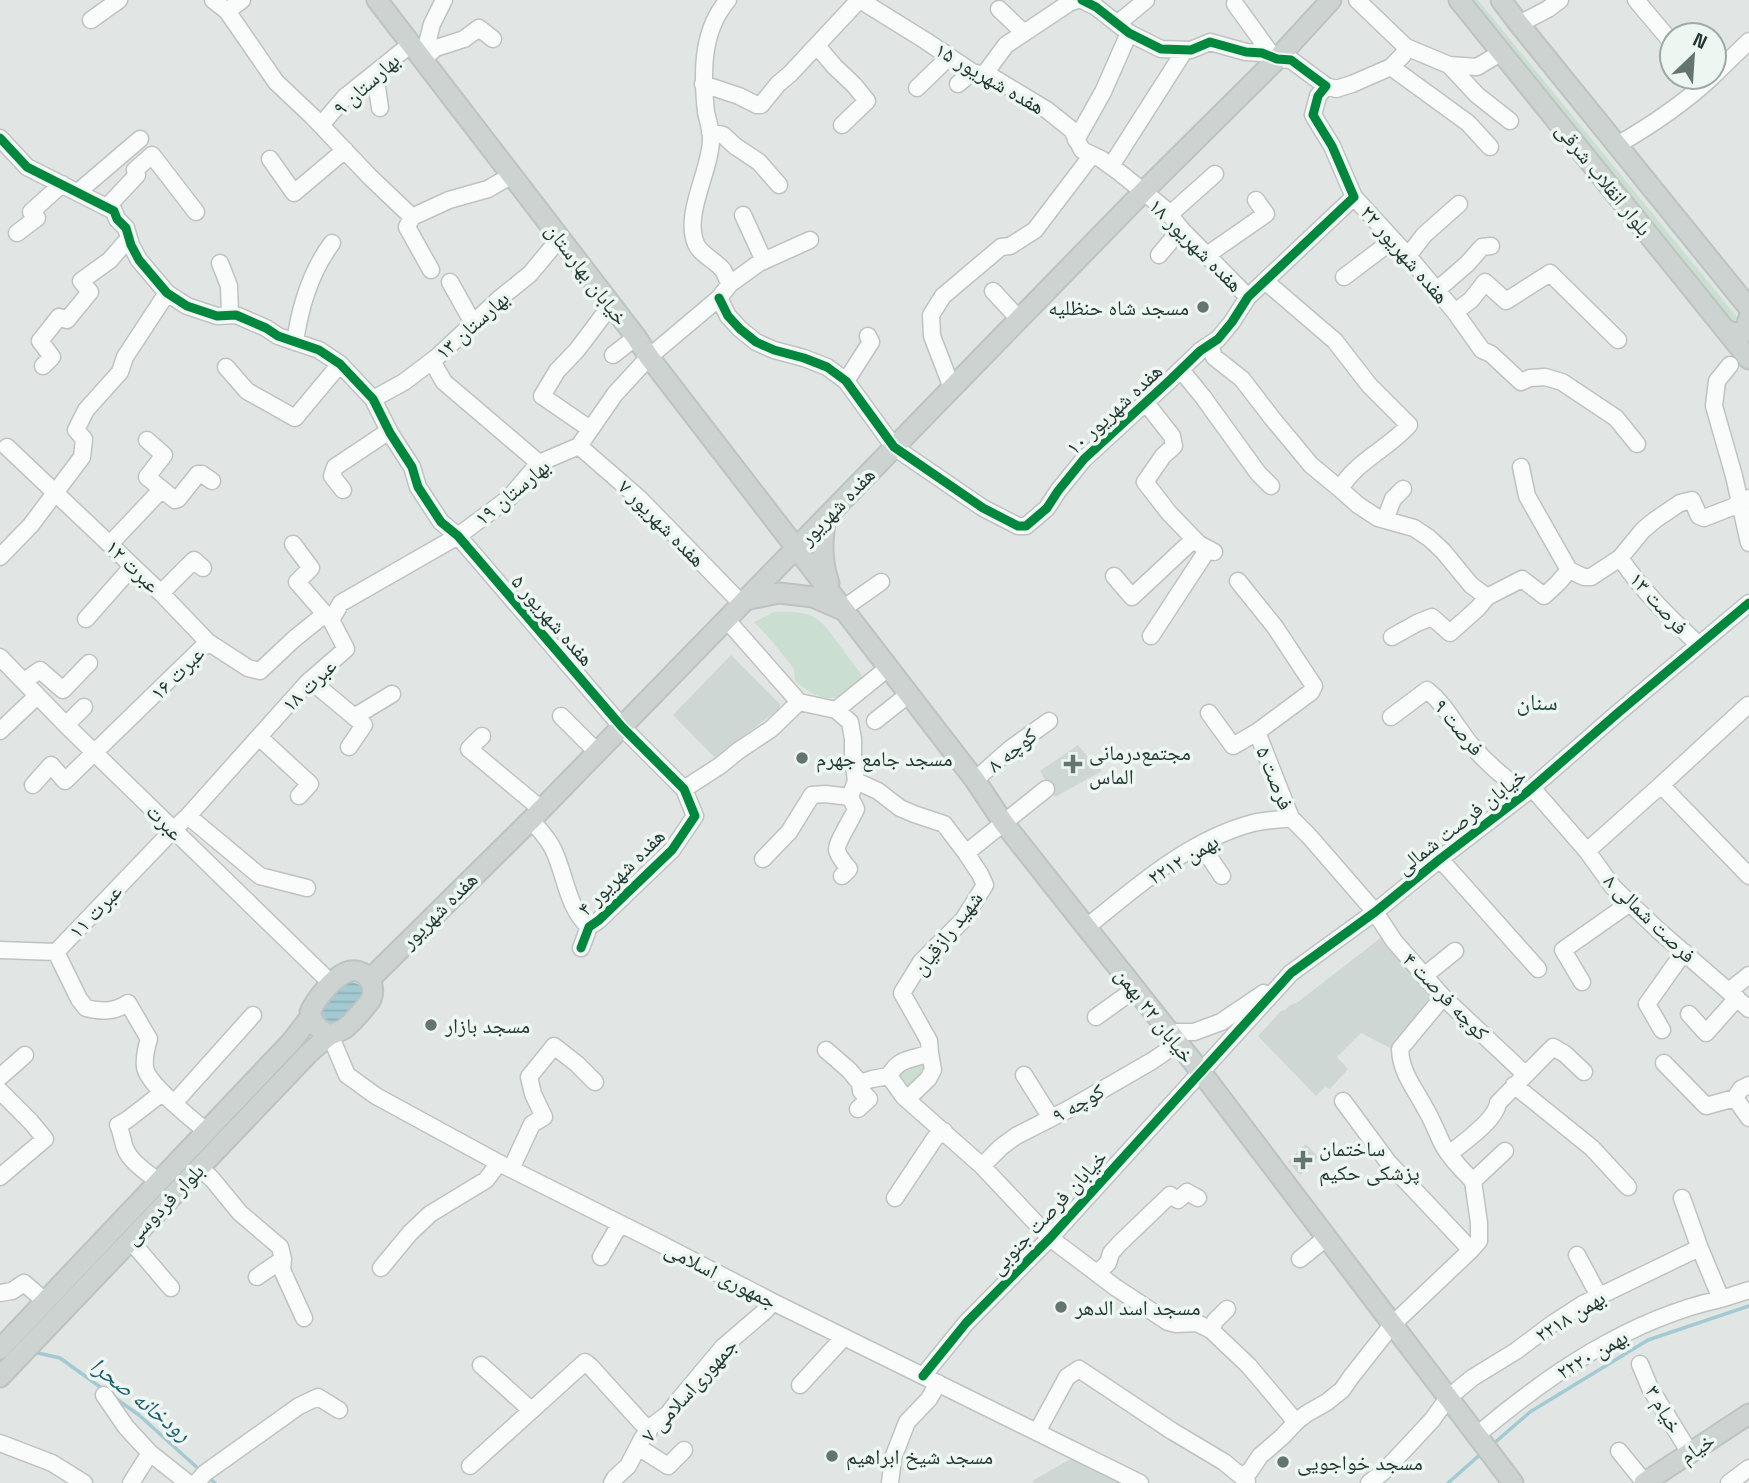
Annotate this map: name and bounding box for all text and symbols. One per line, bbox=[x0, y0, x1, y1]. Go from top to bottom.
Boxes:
north arrow bbox=[1658, 21, 1728, 91]
text: N bbox=[1689, 27, 1711, 55]
street label: هفده شهریور ۱۵ bbox=[930, 36, 1050, 120]
street label: بهارستان ۹ bbox=[327, 47, 405, 121]
street label: بلوار انقلاب شرقی bbox=[1550, 117, 1658, 241]
street label: هفده شهریور ۱۸ bbox=[1143, 192, 1249, 298]
street label: هفده شهریور ۲۲ bbox=[1355, 199, 1455, 309]
street label: خیابان بهارستان bbox=[540, 217, 634, 331]
street label: بهارستان ۱۳ bbox=[429, 285, 515, 365]
place label: مسجد شاه حنظلیه bbox=[1048, 294, 1189, 321]
marker: مسجد شاه حنظلیه bbox=[1195, 299, 1211, 315]
street label: هفده شهریور ۱۰ bbox=[1060, 357, 1168, 461]
street label: بهارستان ۱۹ bbox=[469, 453, 555, 531]
street label: هفده شهریور bbox=[793, 461, 881, 551]
street label: هفده شهریور ۷ bbox=[613, 474, 711, 572]
street label: عبرت ۱۲ bbox=[100, 533, 166, 599]
street label: فرصت ۱۳ bbox=[1624, 566, 1694, 640]
street label: هفده شهریور ۵ bbox=[506, 569, 600, 671]
street label: عبرت ۱۶ bbox=[144, 640, 210, 706]
street label: عبرت ۱۸ bbox=[276, 652, 342, 718]
district label: سنان bbox=[1516, 687, 1558, 717]
street label: فرصت ۹ bbox=[1428, 693, 1490, 761]
street label: کوچه ۸ bbox=[982, 722, 1043, 778]
place label: مجتمع‌درمانی الماس bbox=[1089, 739, 1191, 790]
street label: فرصت ۵ bbox=[1250, 742, 1300, 814]
place label: مسجد جامع جهرم bbox=[816, 745, 953, 773]
marker: مسجد جامع جهرم bbox=[794, 750, 810, 766]
marker: مجتمع‌درمانی الماس bbox=[1063, 754, 1083, 774]
street label: خیابان فرصت شمالی bbox=[1390, 762, 1532, 880]
street label: عبرت bbox=[141, 798, 189, 846]
street label: هفده شهریور ۴ bbox=[572, 823, 670, 921]
street label: ۲۲بهمن ۱۲ bbox=[1143, 827, 1223, 891]
street label: هفده شهریور bbox=[394, 866, 483, 955]
street label: فرصت شمالی ۸ bbox=[1598, 867, 1702, 969]
street label: عبرت ۱۱ bbox=[62, 878, 128, 944]
street label: شهید رازقیان bbox=[906, 885, 988, 981]
street label: کوچه فرصت ۴ bbox=[1397, 946, 1495, 1046]
street label: خیابان ۲۲ بهمن bbox=[1109, 962, 1201, 1068]
place label: مسجد بازار bbox=[444, 1012, 530, 1039]
marker: مسجد بازار bbox=[423, 1017, 439, 1033]
street label: کوچه ۹ bbox=[1047, 1077, 1109, 1129]
place label: ساختمان پزشکی حکیم bbox=[1319, 1135, 1420, 1187]
street label: خیابان فرصت جنوبی bbox=[983, 1144, 1113, 1280]
marker: ساختمان پزشکی حکیم bbox=[1293, 1150, 1313, 1170]
street label: بلوار فردوسی bbox=[118, 1157, 210, 1251]
street label: جمهوری اسلامی bbox=[661, 1235, 781, 1315]
street label: ۲۲بهمن ۱۸ bbox=[1530, 1284, 1610, 1348]
place label: مسجد اسد الدهر bbox=[1074, 1294, 1201, 1321]
marker: مسجد اسد الدهر bbox=[1053, 1299, 1069, 1315]
street label: ۲۲بهمن ۲۰ bbox=[1552, 1323, 1632, 1385]
street label: جمهوری‌اسلامی ۷ bbox=[635, 1332, 743, 1448]
water label: رودخانه صحرا bbox=[84, 1350, 198, 1448]
street label: خیام ۳ bbox=[1639, 1380, 1689, 1438]
street label: خیام bbox=[1674, 1427, 1720, 1470]
place label: مسجد شیخ ابراهیم bbox=[846, 1443, 993, 1471]
marker: مسجد شیخ ابراهیم bbox=[824, 1448, 840, 1464]
place label: مسجد خواجویی bbox=[1297, 1449, 1423, 1476]
marker: مسجد خواجویی bbox=[1275, 1454, 1291, 1470]

